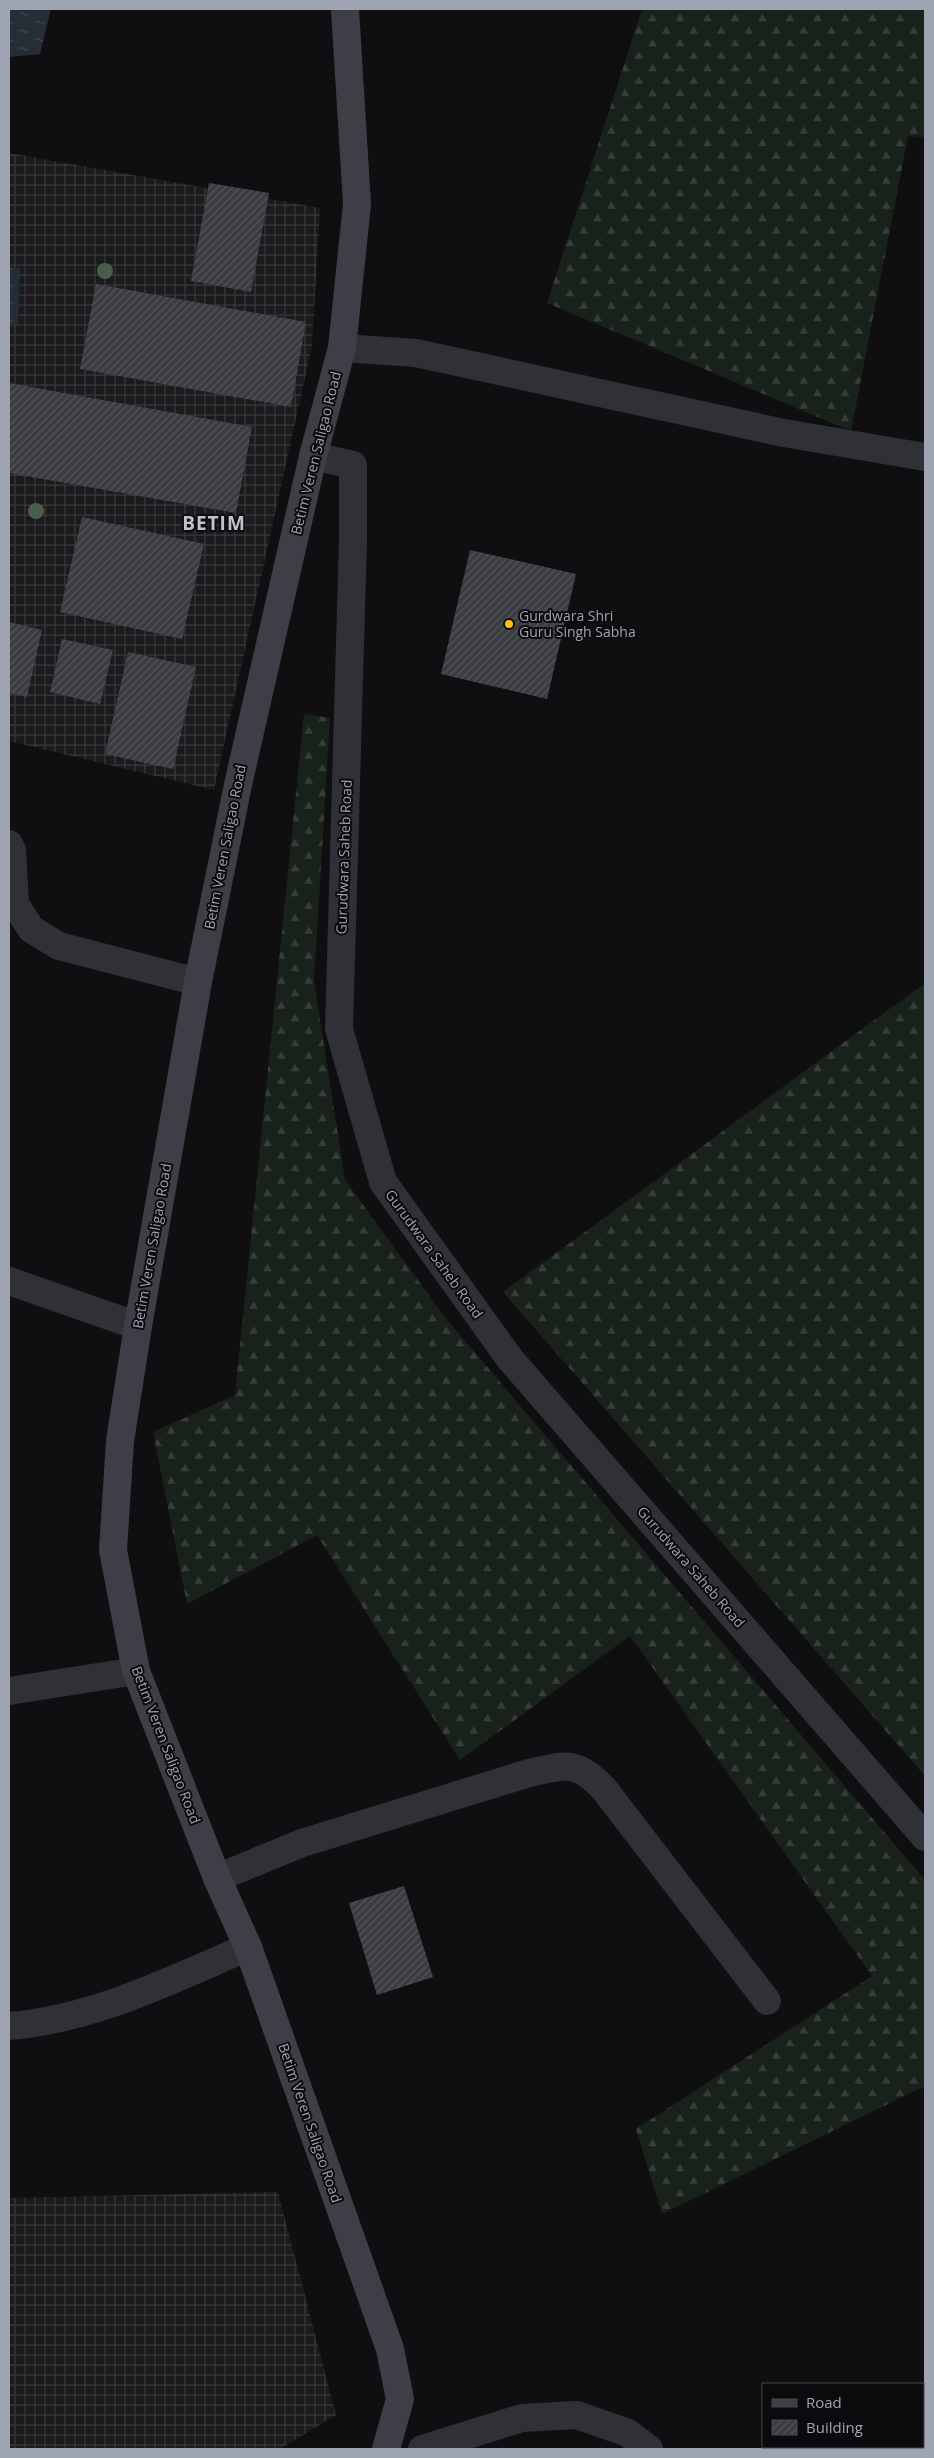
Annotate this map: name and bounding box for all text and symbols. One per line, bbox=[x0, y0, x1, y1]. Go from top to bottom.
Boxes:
street label: Betim Veren Saligao Road bbox=[286, 369, 345, 536]
district label: BETIM bbox=[182, 510, 246, 536]
place label: Gurdwara Shri Guru Singh Sabha bbox=[519, 606, 636, 641]
marker: Gurdwara Shri Guru Singh Sabha bbox=[503, 618, 515, 630]
street label: Betim Veren Saligao Road bbox=[199, 763, 250, 931]
street label: Gurudwara Saheb Road bbox=[331, 779, 356, 935]
street label: Betim Veren Saligao Road bbox=[128, 1162, 175, 1330]
street label: Gurudwara Saheb Road bbox=[381, 1185, 488, 1322]
street label: Gurudwara Saheb Road bbox=[633, 1502, 749, 1631]
street label: Betim Veren Saligao Road bbox=[128, 1663, 205, 1826]
street label: Betim Veren Saligao Road bbox=[274, 2041, 347, 2205]
legend bbox=[762, 2383, 924, 2448]
text: Road bbox=[806, 2392, 842, 2412]
text: Building bbox=[806, 2417, 863, 2437]

